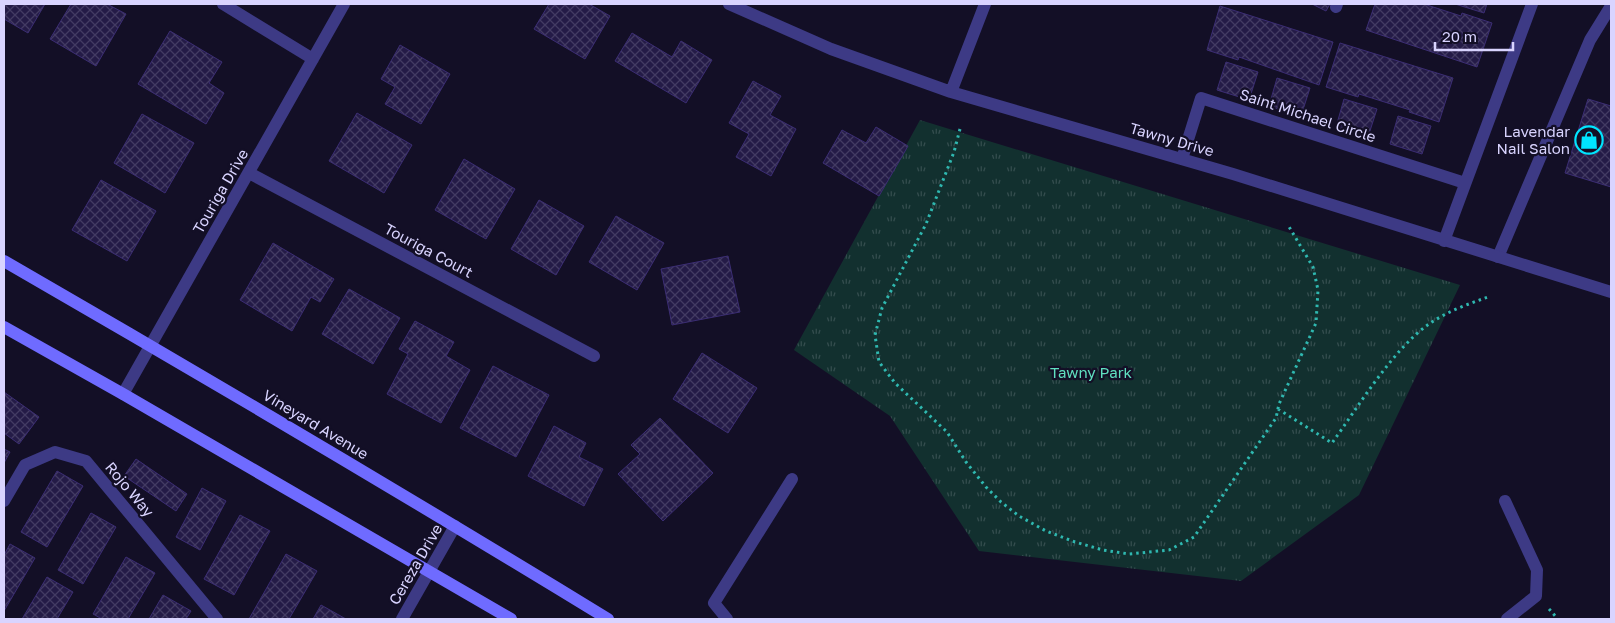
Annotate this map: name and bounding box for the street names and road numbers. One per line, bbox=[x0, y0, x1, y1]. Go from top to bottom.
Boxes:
street label: Saint Michael Circle bbox=[1237, 84, 1379, 146]
street label: Tawny Drive bbox=[1128, 118, 1216, 160]
street label: Touriga Drive bbox=[189, 145, 252, 236]
street label: Touriga Court bbox=[382, 219, 476, 281]
street label: Vineyard Avenue bbox=[260, 385, 372, 463]
street label: Rojo Way bbox=[102, 458, 159, 521]
street label: Cereza Drive bbox=[385, 520, 446, 608]

